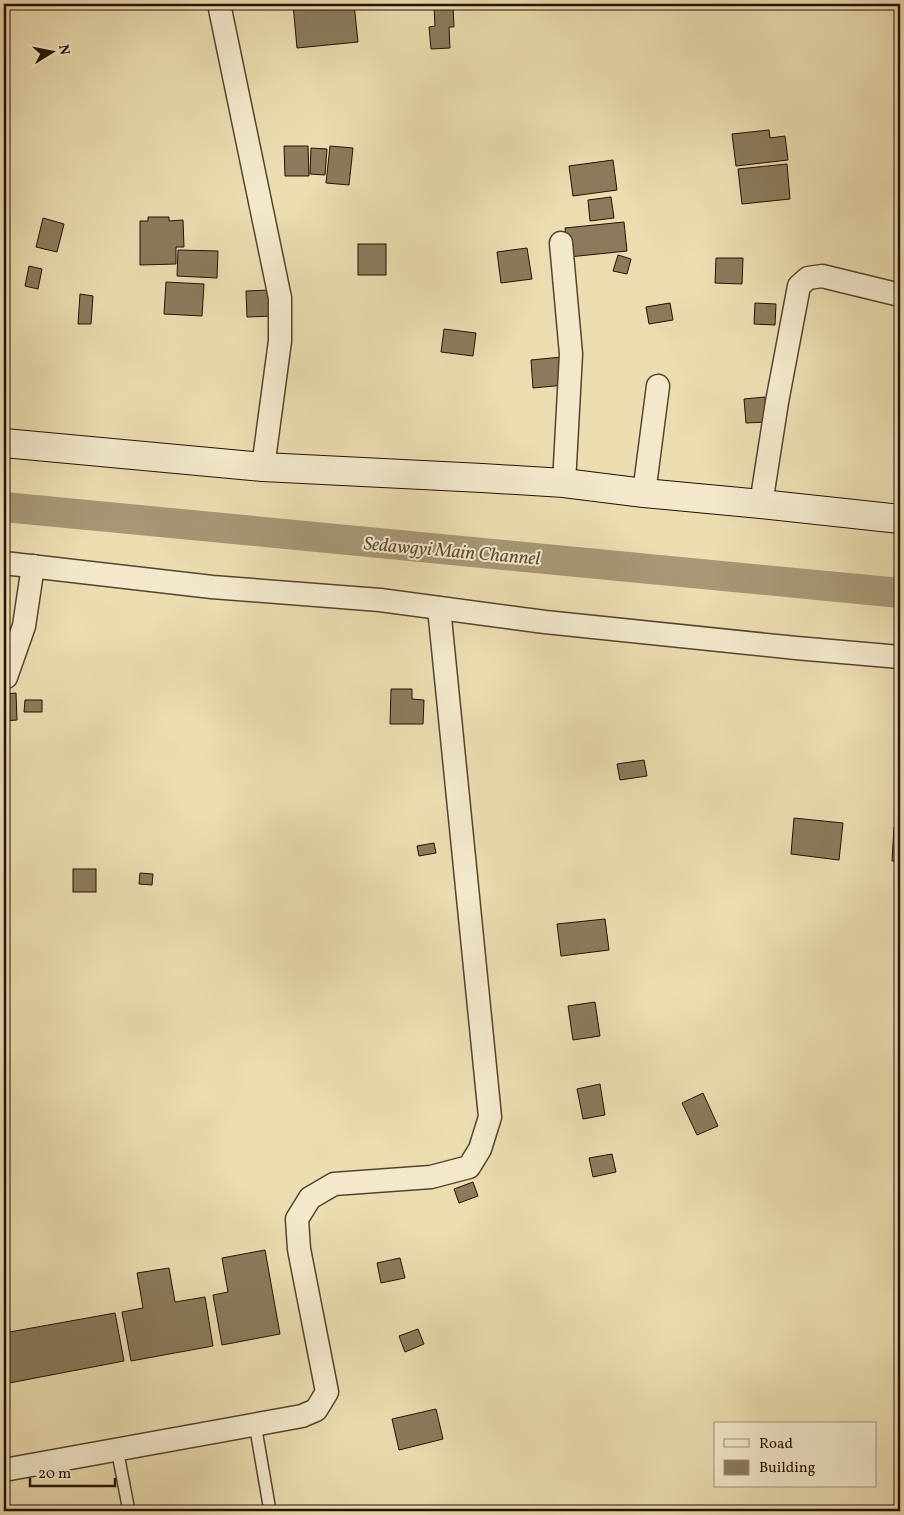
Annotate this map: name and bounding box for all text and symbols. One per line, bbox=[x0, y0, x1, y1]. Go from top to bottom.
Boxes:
north arrow bbox=[28, 28, 78, 78]
text: N bbox=[53, 43, 74, 57]
water label: Sedawgyi Main Channel bbox=[362, 531, 541, 573]
legend bbox=[714, 1422, 876, 1488]
text: Road bbox=[759, 1434, 793, 1455]
scale bar bbox=[30, 1455, 115, 1487]
text: Building bbox=[759, 1458, 816, 1479]
text: 20 m bbox=[38, 1464, 71, 1485]

